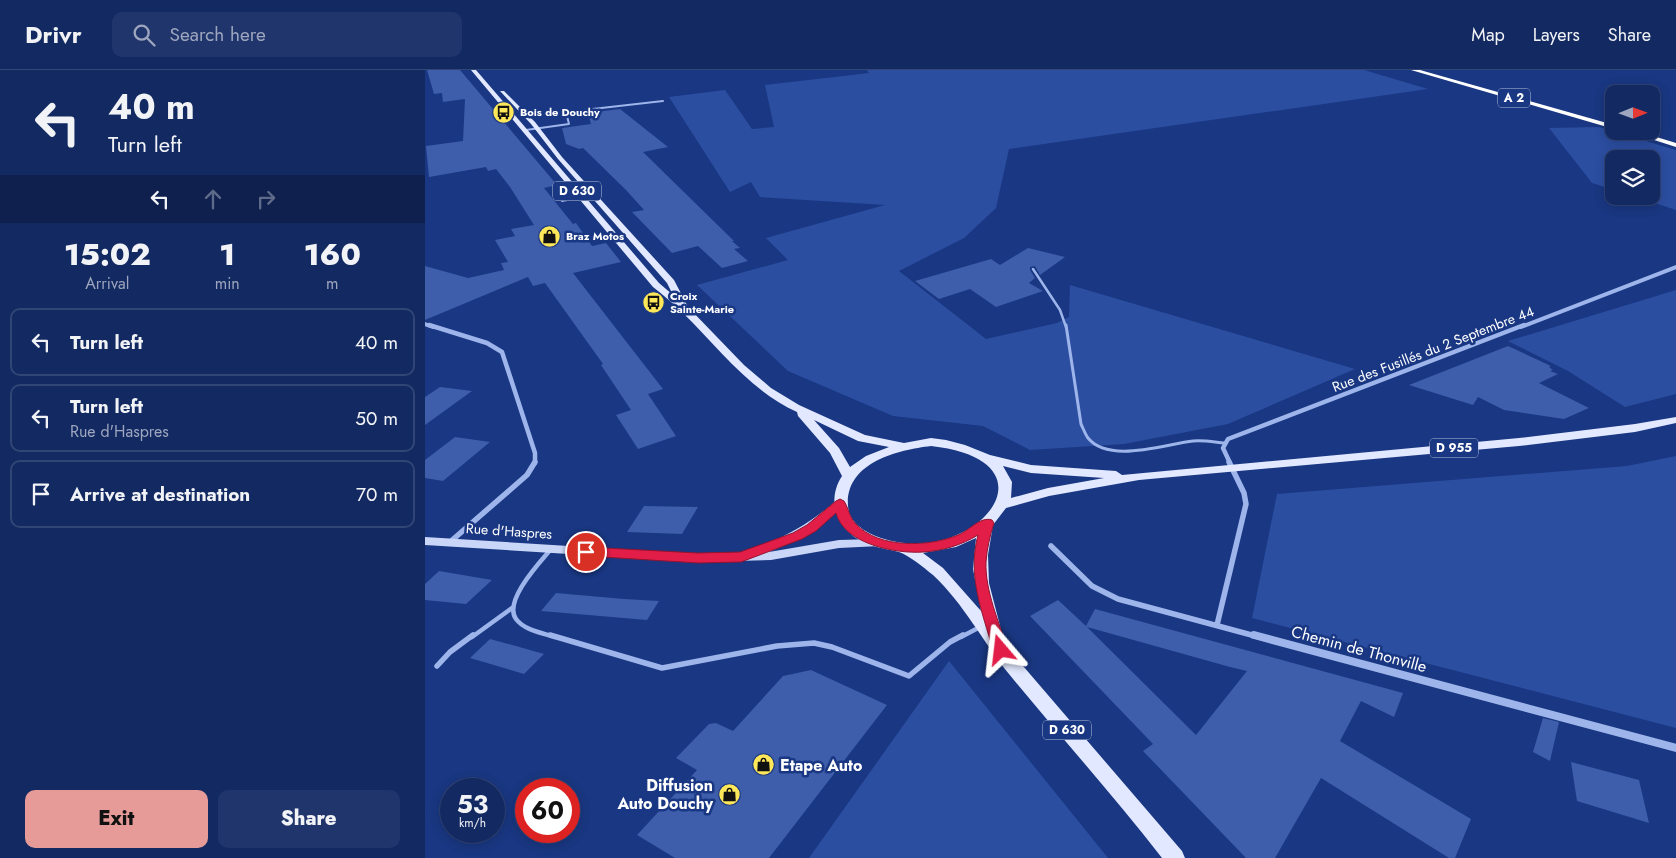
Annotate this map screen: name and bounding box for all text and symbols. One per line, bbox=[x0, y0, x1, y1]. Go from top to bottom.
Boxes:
search box bbox=[112, 12, 462, 57]
text: Drivr bbox=[25, 17, 82, 52]
icon: search bbox=[130, 21, 158, 49]
text: Search here bbox=[170, 21, 266, 48]
text: Map bbox=[1471, 22, 1505, 48]
text: Layers bbox=[1533, 22, 1580, 48]
text: Share bbox=[1608, 22, 1651, 48]
text: 40 m bbox=[108, 82, 195, 132]
north arrow bbox=[1605, 85, 1660, 140]
map controls bbox=[1605, 85, 1660, 205]
road number: A 2 bbox=[1498, 88, 1530, 108]
icon: left bbox=[25, 90, 90, 155]
bus stop icon: Bois de Douchy bbox=[492, 100, 516, 124]
place label: Bois de Douchy bbox=[520, 104, 600, 120]
text: Turn left bbox=[108, 128, 182, 160]
button: layers bbox=[1605, 150, 1660, 205]
road number: D 630 bbox=[553, 182, 601, 200]
icon: left bbox=[146, 185, 174, 213]
icon: ahead bbox=[199, 185, 227, 213]
icon: right bbox=[252, 185, 280, 213]
shop icon: Braz Motos bbox=[538, 224, 562, 248]
place label: Braz Motos bbox=[566, 228, 624, 244]
text: 15:02 bbox=[64, 233, 151, 276]
text: 1 bbox=[219, 233, 235, 276]
text: 160 bbox=[304, 233, 361, 276]
text: Arrival bbox=[85, 272, 129, 295]
text: min bbox=[215, 272, 240, 295]
text: m bbox=[326, 272, 339, 295]
place label: Croix Sainte-Marie bbox=[670, 288, 734, 317]
bus stop icon: Croix Sainte-Marie bbox=[642, 290, 666, 314]
street label: Rue des Fusillés du 2 Septembre 44 bbox=[1329, 301, 1537, 397]
icon: left bbox=[27, 328, 55, 356]
text: Turn left bbox=[70, 329, 143, 356]
text: 40 m bbox=[355, 329, 398, 356]
text: Turn left bbox=[70, 393, 143, 420]
icon: left bbox=[27, 404, 55, 432]
text: 50 m bbox=[355, 405, 398, 432]
text: Rue d'Haspres bbox=[70, 420, 169, 443]
road number: D 955 bbox=[1430, 438, 1478, 458]
icon: arrive bbox=[27, 480, 55, 508]
text: Arrive at destination bbox=[70, 481, 250, 508]
text: 70 m bbox=[356, 481, 398, 508]
street label: Rue d'Haspres bbox=[465, 518, 553, 544]
pin bbox=[565, 531, 607, 573]
icon: arrive bbox=[572, 538, 600, 566]
street label: Chemin de Thonville bbox=[1289, 620, 1429, 678]
position arrow bbox=[974, 623, 1026, 675]
road number: D 630 bbox=[1043, 720, 1091, 740]
shop icon: Etape Auto bbox=[752, 753, 776, 777]
place label: Etape Auto bbox=[780, 754, 862, 777]
place label: Diffusion Auto Douchy bbox=[616, 774, 714, 815]
speed limit sign: 60 bbox=[515, 778, 580, 843]
shop icon: Diffusion Auto Douchy bbox=[717, 782, 741, 806]
text: 53 bbox=[457, 786, 488, 822]
button: Exit bbox=[25, 790, 208, 848]
button: Share bbox=[218, 790, 400, 848]
text: km/h bbox=[459, 814, 486, 832]

